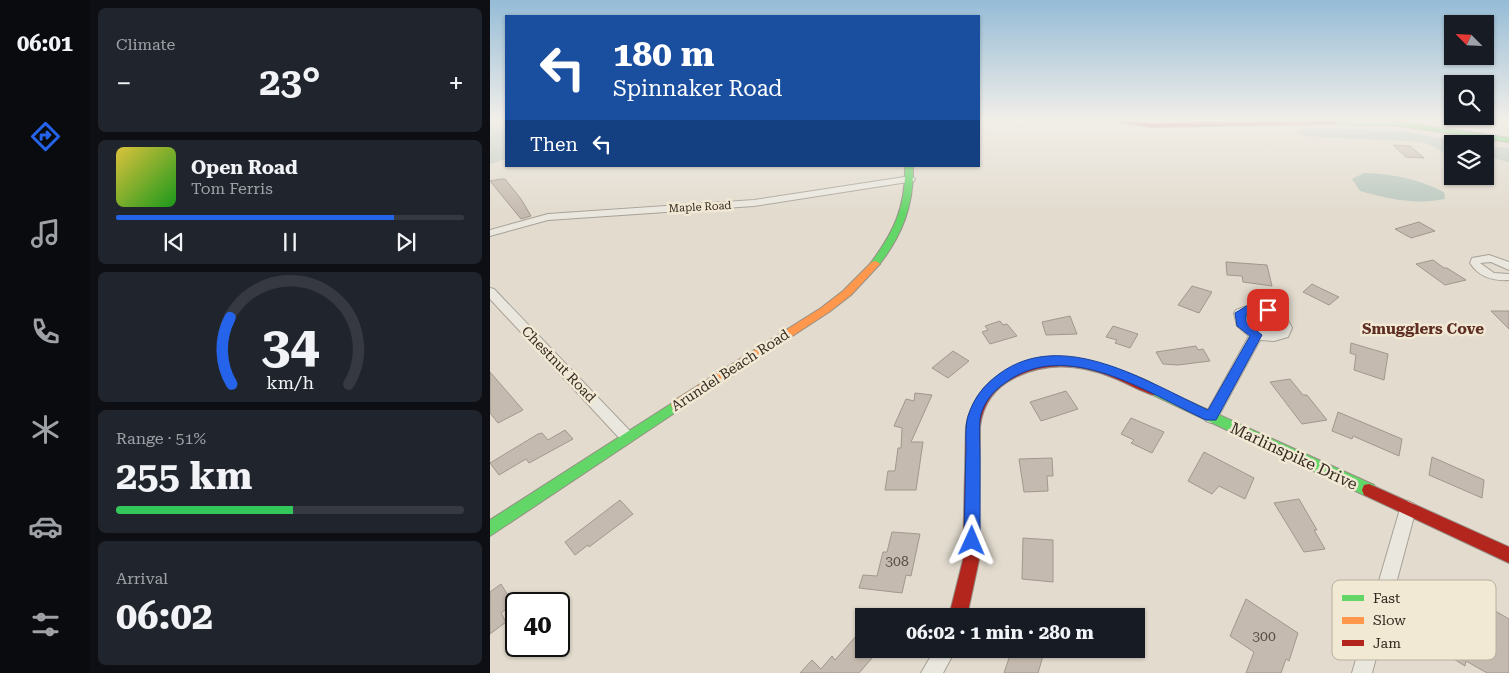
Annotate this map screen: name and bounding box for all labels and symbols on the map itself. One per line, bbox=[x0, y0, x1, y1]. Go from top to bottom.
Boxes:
north arrow bbox=[1444, 15, 1494, 65]
street label: Maple Road bbox=[668, 199, 732, 215]
pin bbox=[1247, 289, 1289, 331]
district label: Smugglers Cove bbox=[1362, 320, 1484, 338]
street label: Chestnut Road bbox=[519, 323, 599, 405]
street label: Arundel Beach Road bbox=[668, 326, 792, 414]
street label: Marlinspike Drive bbox=[1227, 418, 1361, 494]
position arrow bbox=[945, 514, 997, 566]
house number: 308 bbox=[885, 553, 909, 569]
legend bbox=[1332, 580, 1496, 660]
text: Fast bbox=[1373, 590, 1400, 606]
speed limit sign: 40 bbox=[505, 592, 570, 657]
text: Slow bbox=[1373, 612, 1406, 628]
house number: 300 bbox=[1252, 628, 1276, 644]
text: Jam bbox=[1373, 635, 1401, 651]

